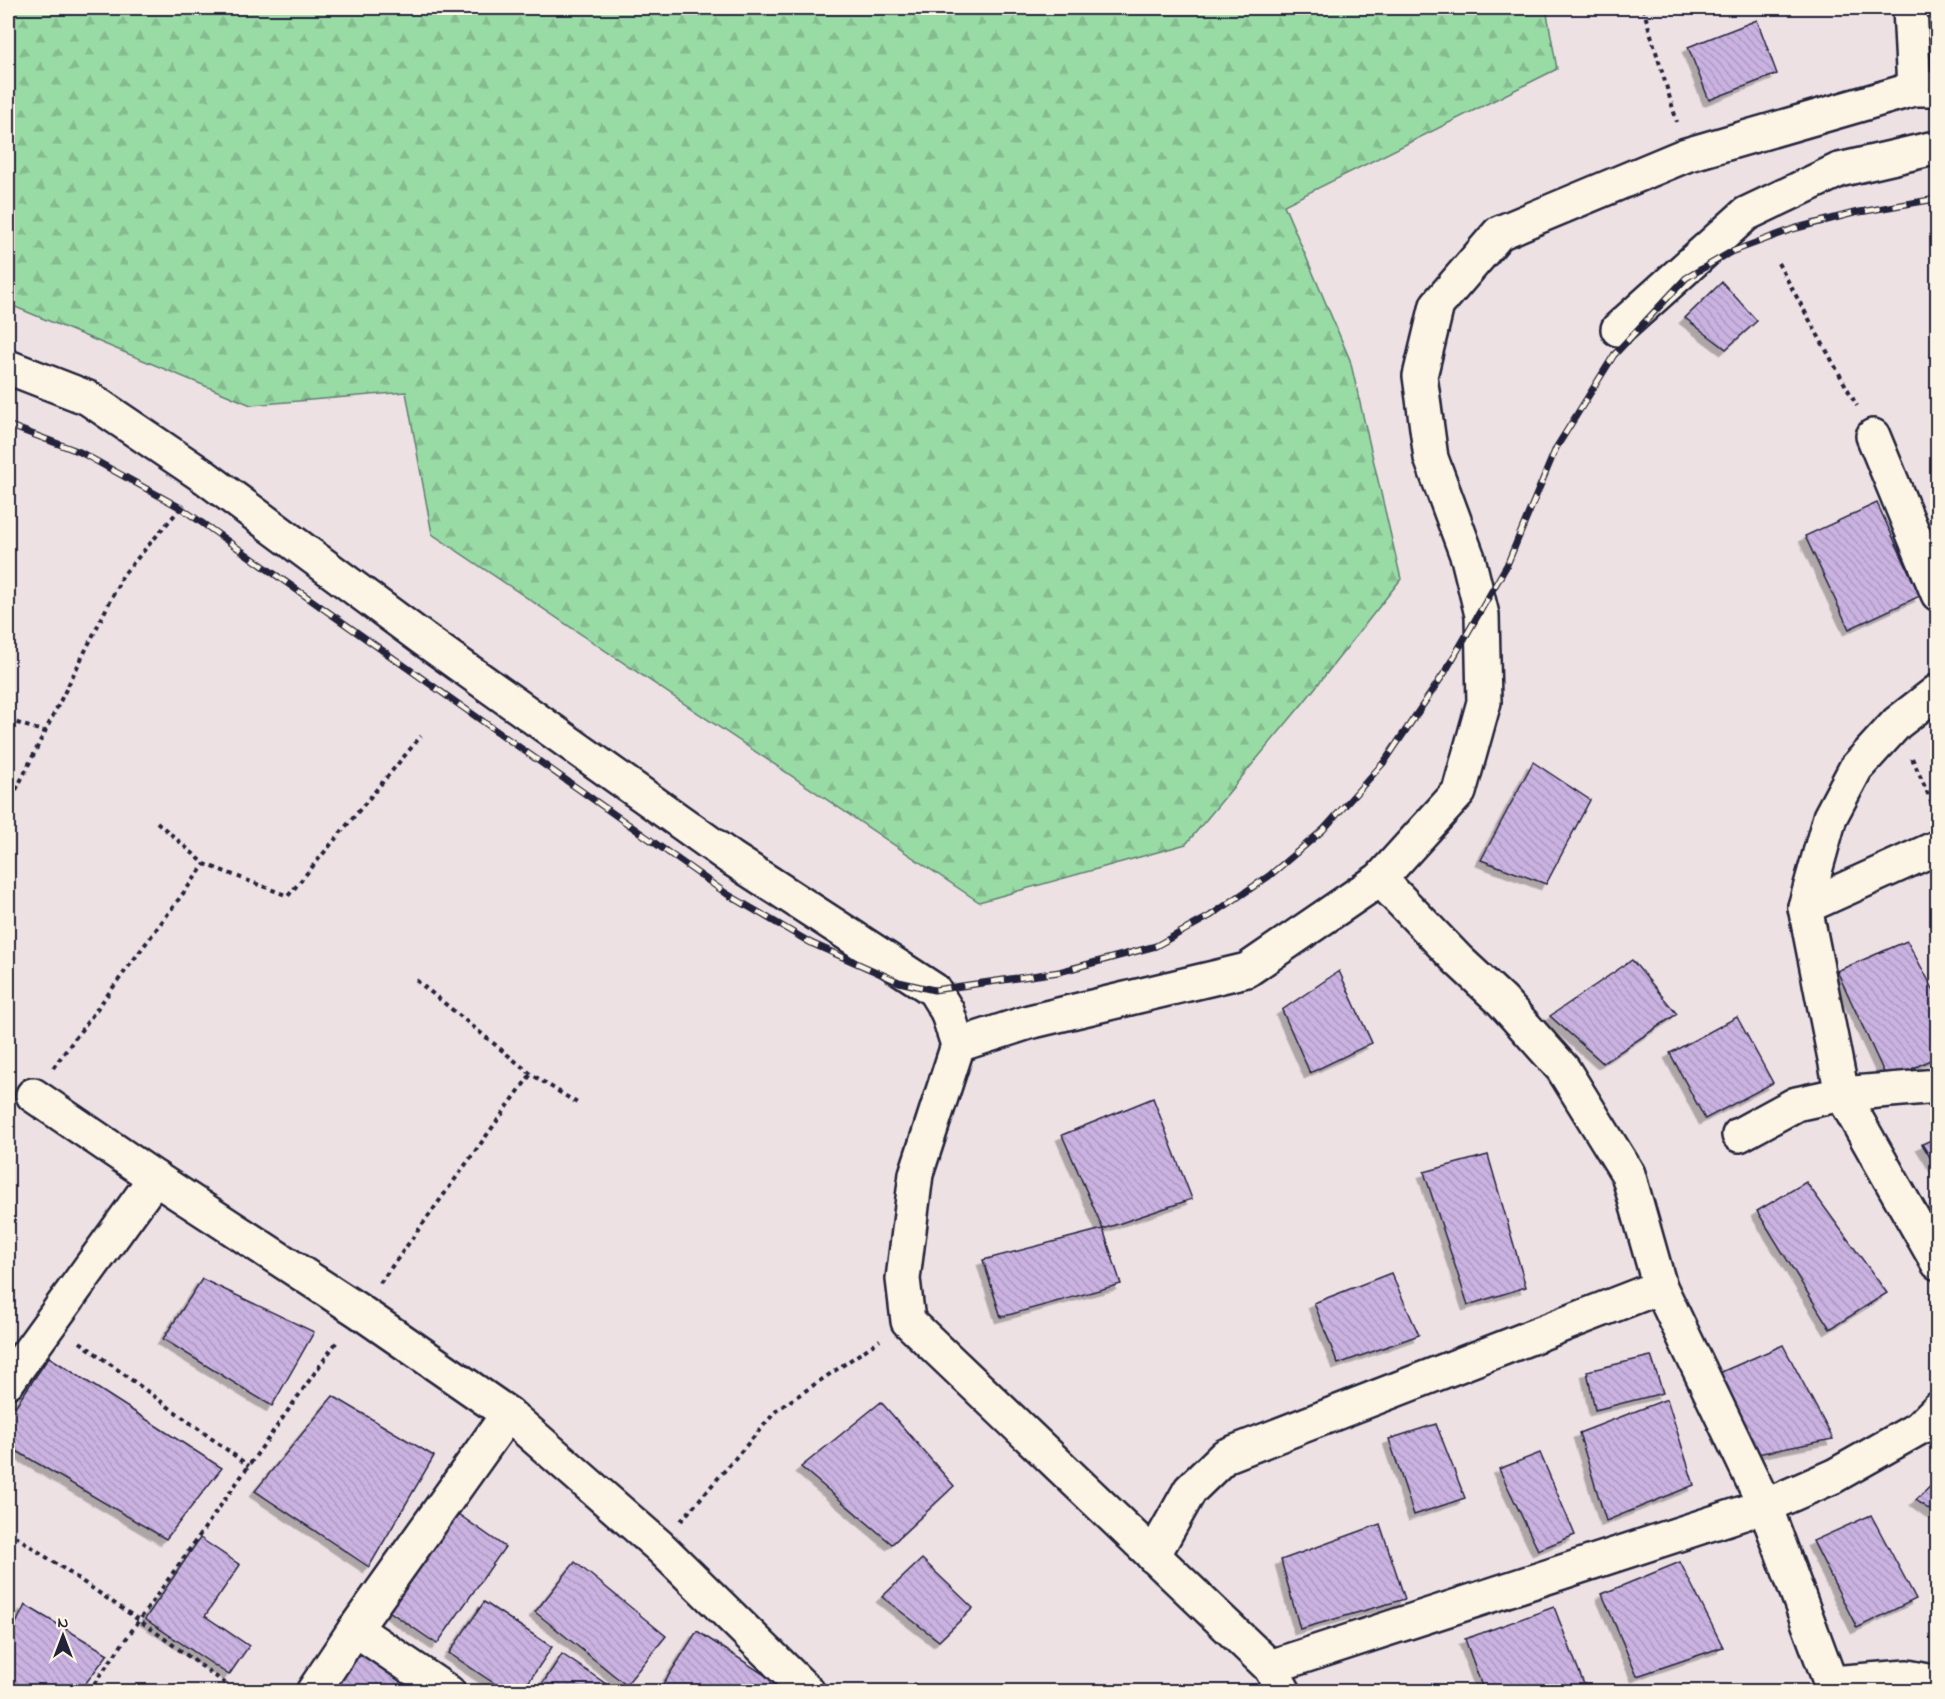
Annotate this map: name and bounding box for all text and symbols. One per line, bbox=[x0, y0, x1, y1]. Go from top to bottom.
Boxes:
north arrow bbox=[33, 1606, 93, 1666]
text: N bbox=[58, 1611, 69, 1635]

